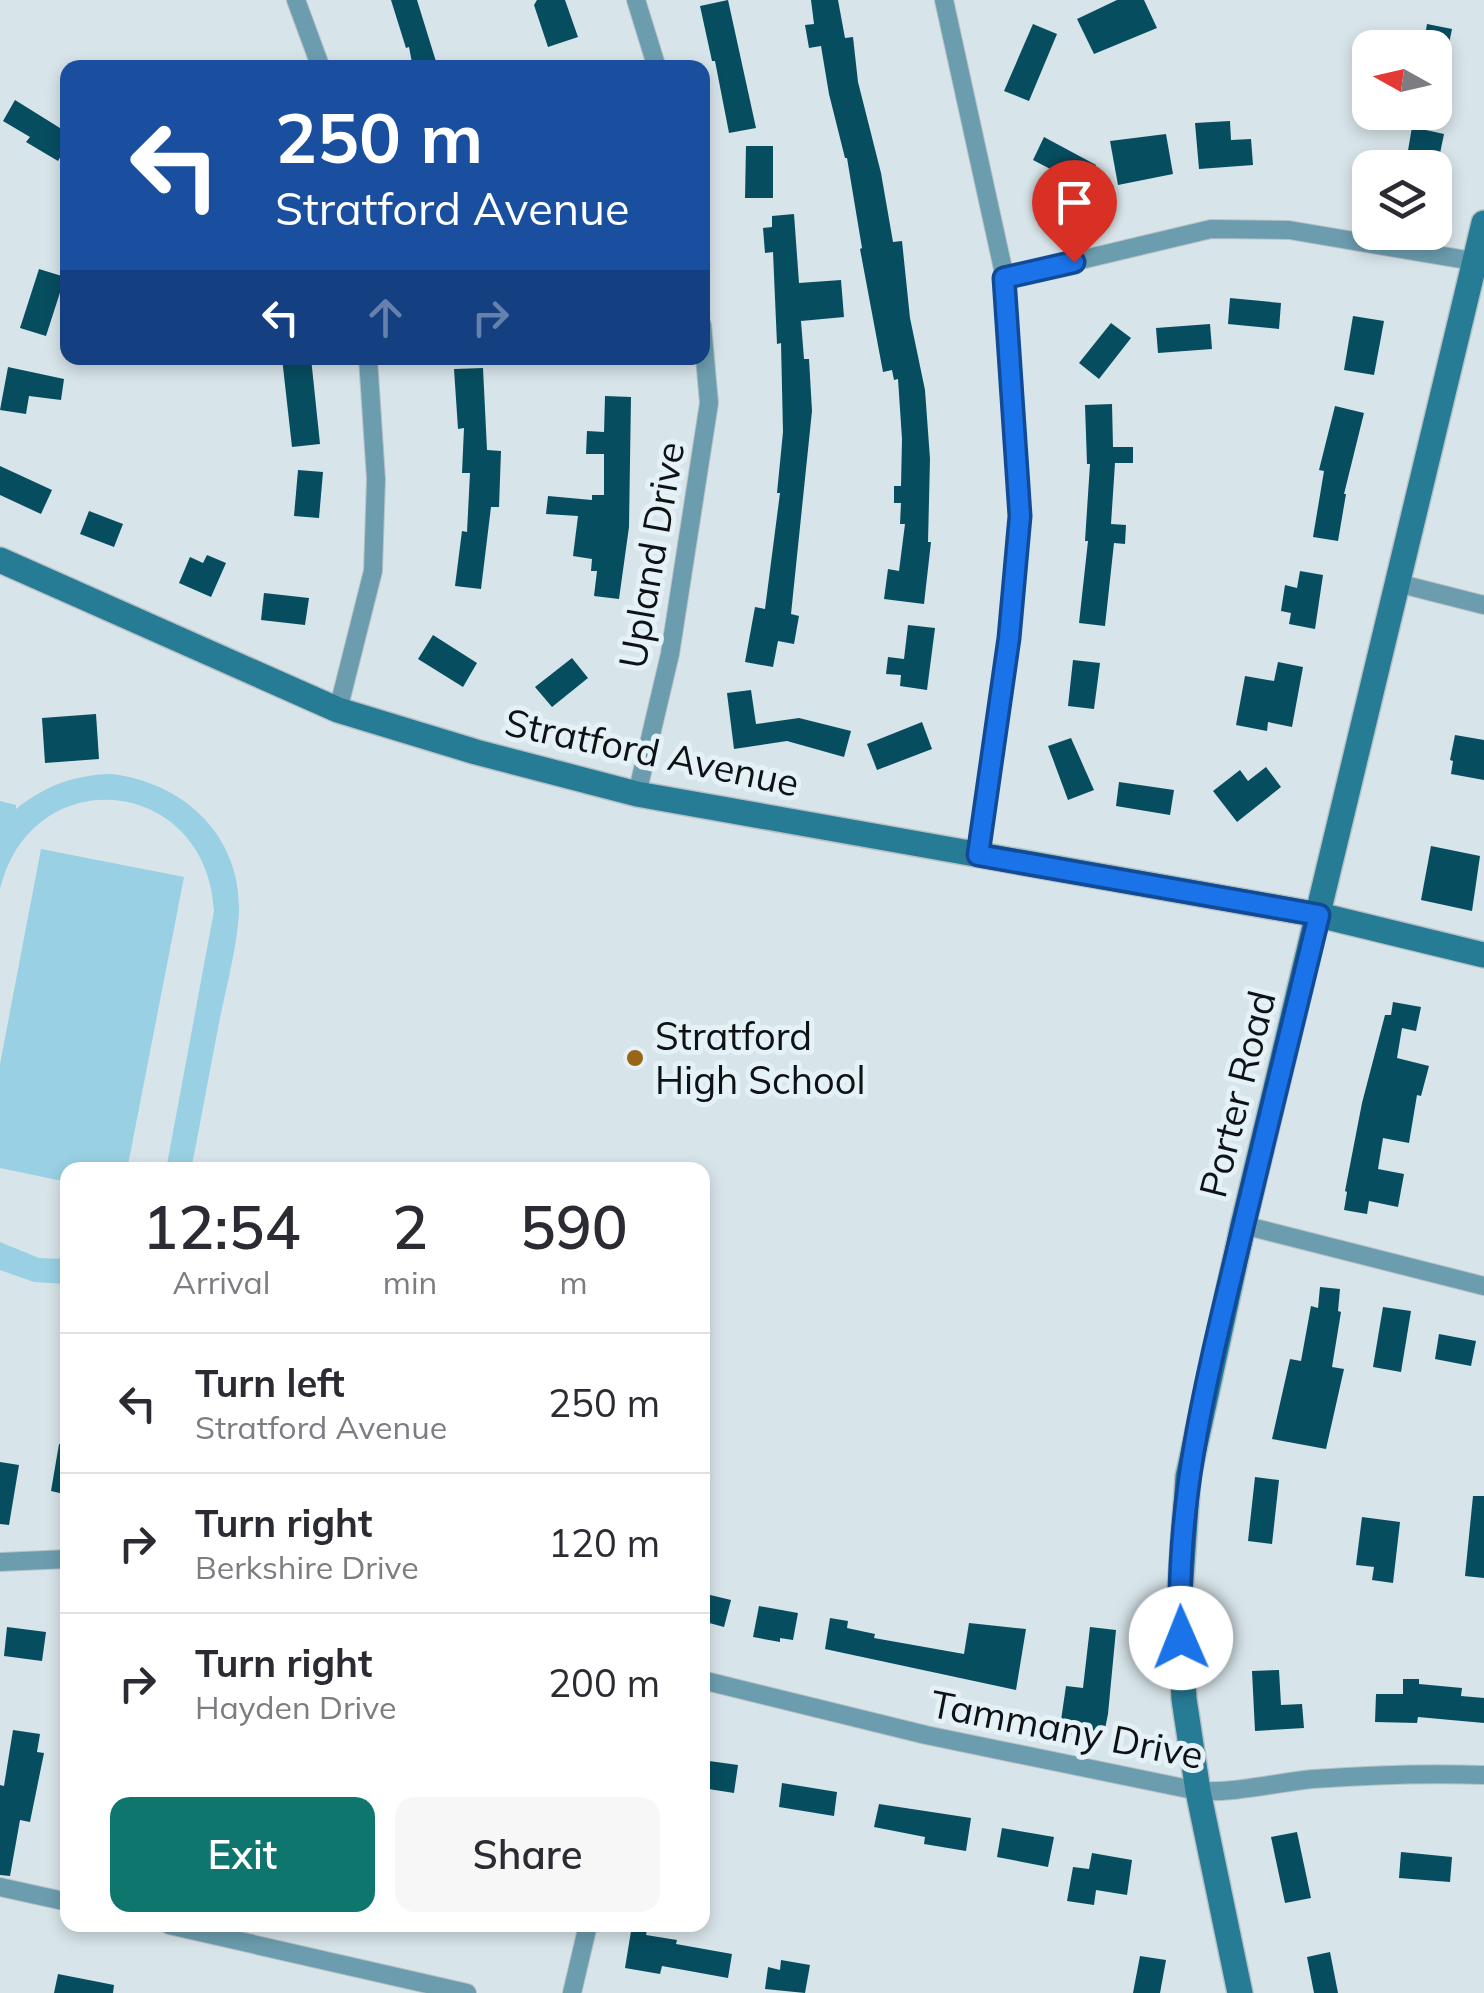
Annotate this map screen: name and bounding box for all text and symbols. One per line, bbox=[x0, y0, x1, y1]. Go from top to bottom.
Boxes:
north arrow bbox=[1352, 30, 1452, 130]
map controls bbox=[1352, 30, 1452, 250]
text: 250 m bbox=[275, 93, 483, 181]
icon: left bbox=[110, 100, 240, 230]
button: layers bbox=[1352, 150, 1452, 250]
pin bbox=[1032, 160, 1117, 263]
icon: arrive bbox=[1047, 175, 1102, 230]
text: Stratford Avenue bbox=[275, 180, 629, 236]
icon: left bbox=[253, 290, 308, 345]
icon: ahead bbox=[358, 290, 413, 345]
icon: right bbox=[463, 290, 518, 345]
street label: Upland Drive bbox=[607, 438, 695, 672]
street label: Stratford Avenue bbox=[501, 697, 803, 807]
street label: Porter Road bbox=[1188, 986, 1286, 1202]
place label: Stratford High School bbox=[655, 1012, 865, 1104]
marker: Stratford High School bbox=[624, 1047, 646, 1069]
text: 12:54 bbox=[142, 1189, 301, 1264]
text: 2 bbox=[392, 1189, 428, 1264]
text: 590 bbox=[520, 1189, 628, 1264]
text: Arrival bbox=[173, 1262, 270, 1302]
text: min bbox=[383, 1262, 437, 1302]
text: m bbox=[560, 1262, 588, 1302]
text: Turn left bbox=[195, 1359, 345, 1407]
icon: left bbox=[110, 1376, 165, 1431]
text: 250 m bbox=[548, 1379, 660, 1427]
text: Stratford Avenue bbox=[195, 1407, 447, 1447]
text: Turn right bbox=[195, 1499, 372, 1547]
icon: right bbox=[110, 1516, 165, 1571]
text: 120 m bbox=[548, 1519, 660, 1567]
text: Berkshire Drive bbox=[195, 1547, 419, 1587]
position arrow bbox=[1129, 1586, 1233, 1690]
text: Turn right bbox=[195, 1639, 372, 1687]
icon: right bbox=[110, 1656, 165, 1711]
text: 200 m bbox=[548, 1659, 660, 1707]
street label: Tammany Drive bbox=[927, 1679, 1207, 1779]
text: Hayden Drive bbox=[195, 1687, 396, 1727]
button: Exit bbox=[110, 1797, 375, 1912]
button: Share bbox=[395, 1797, 660, 1912]

